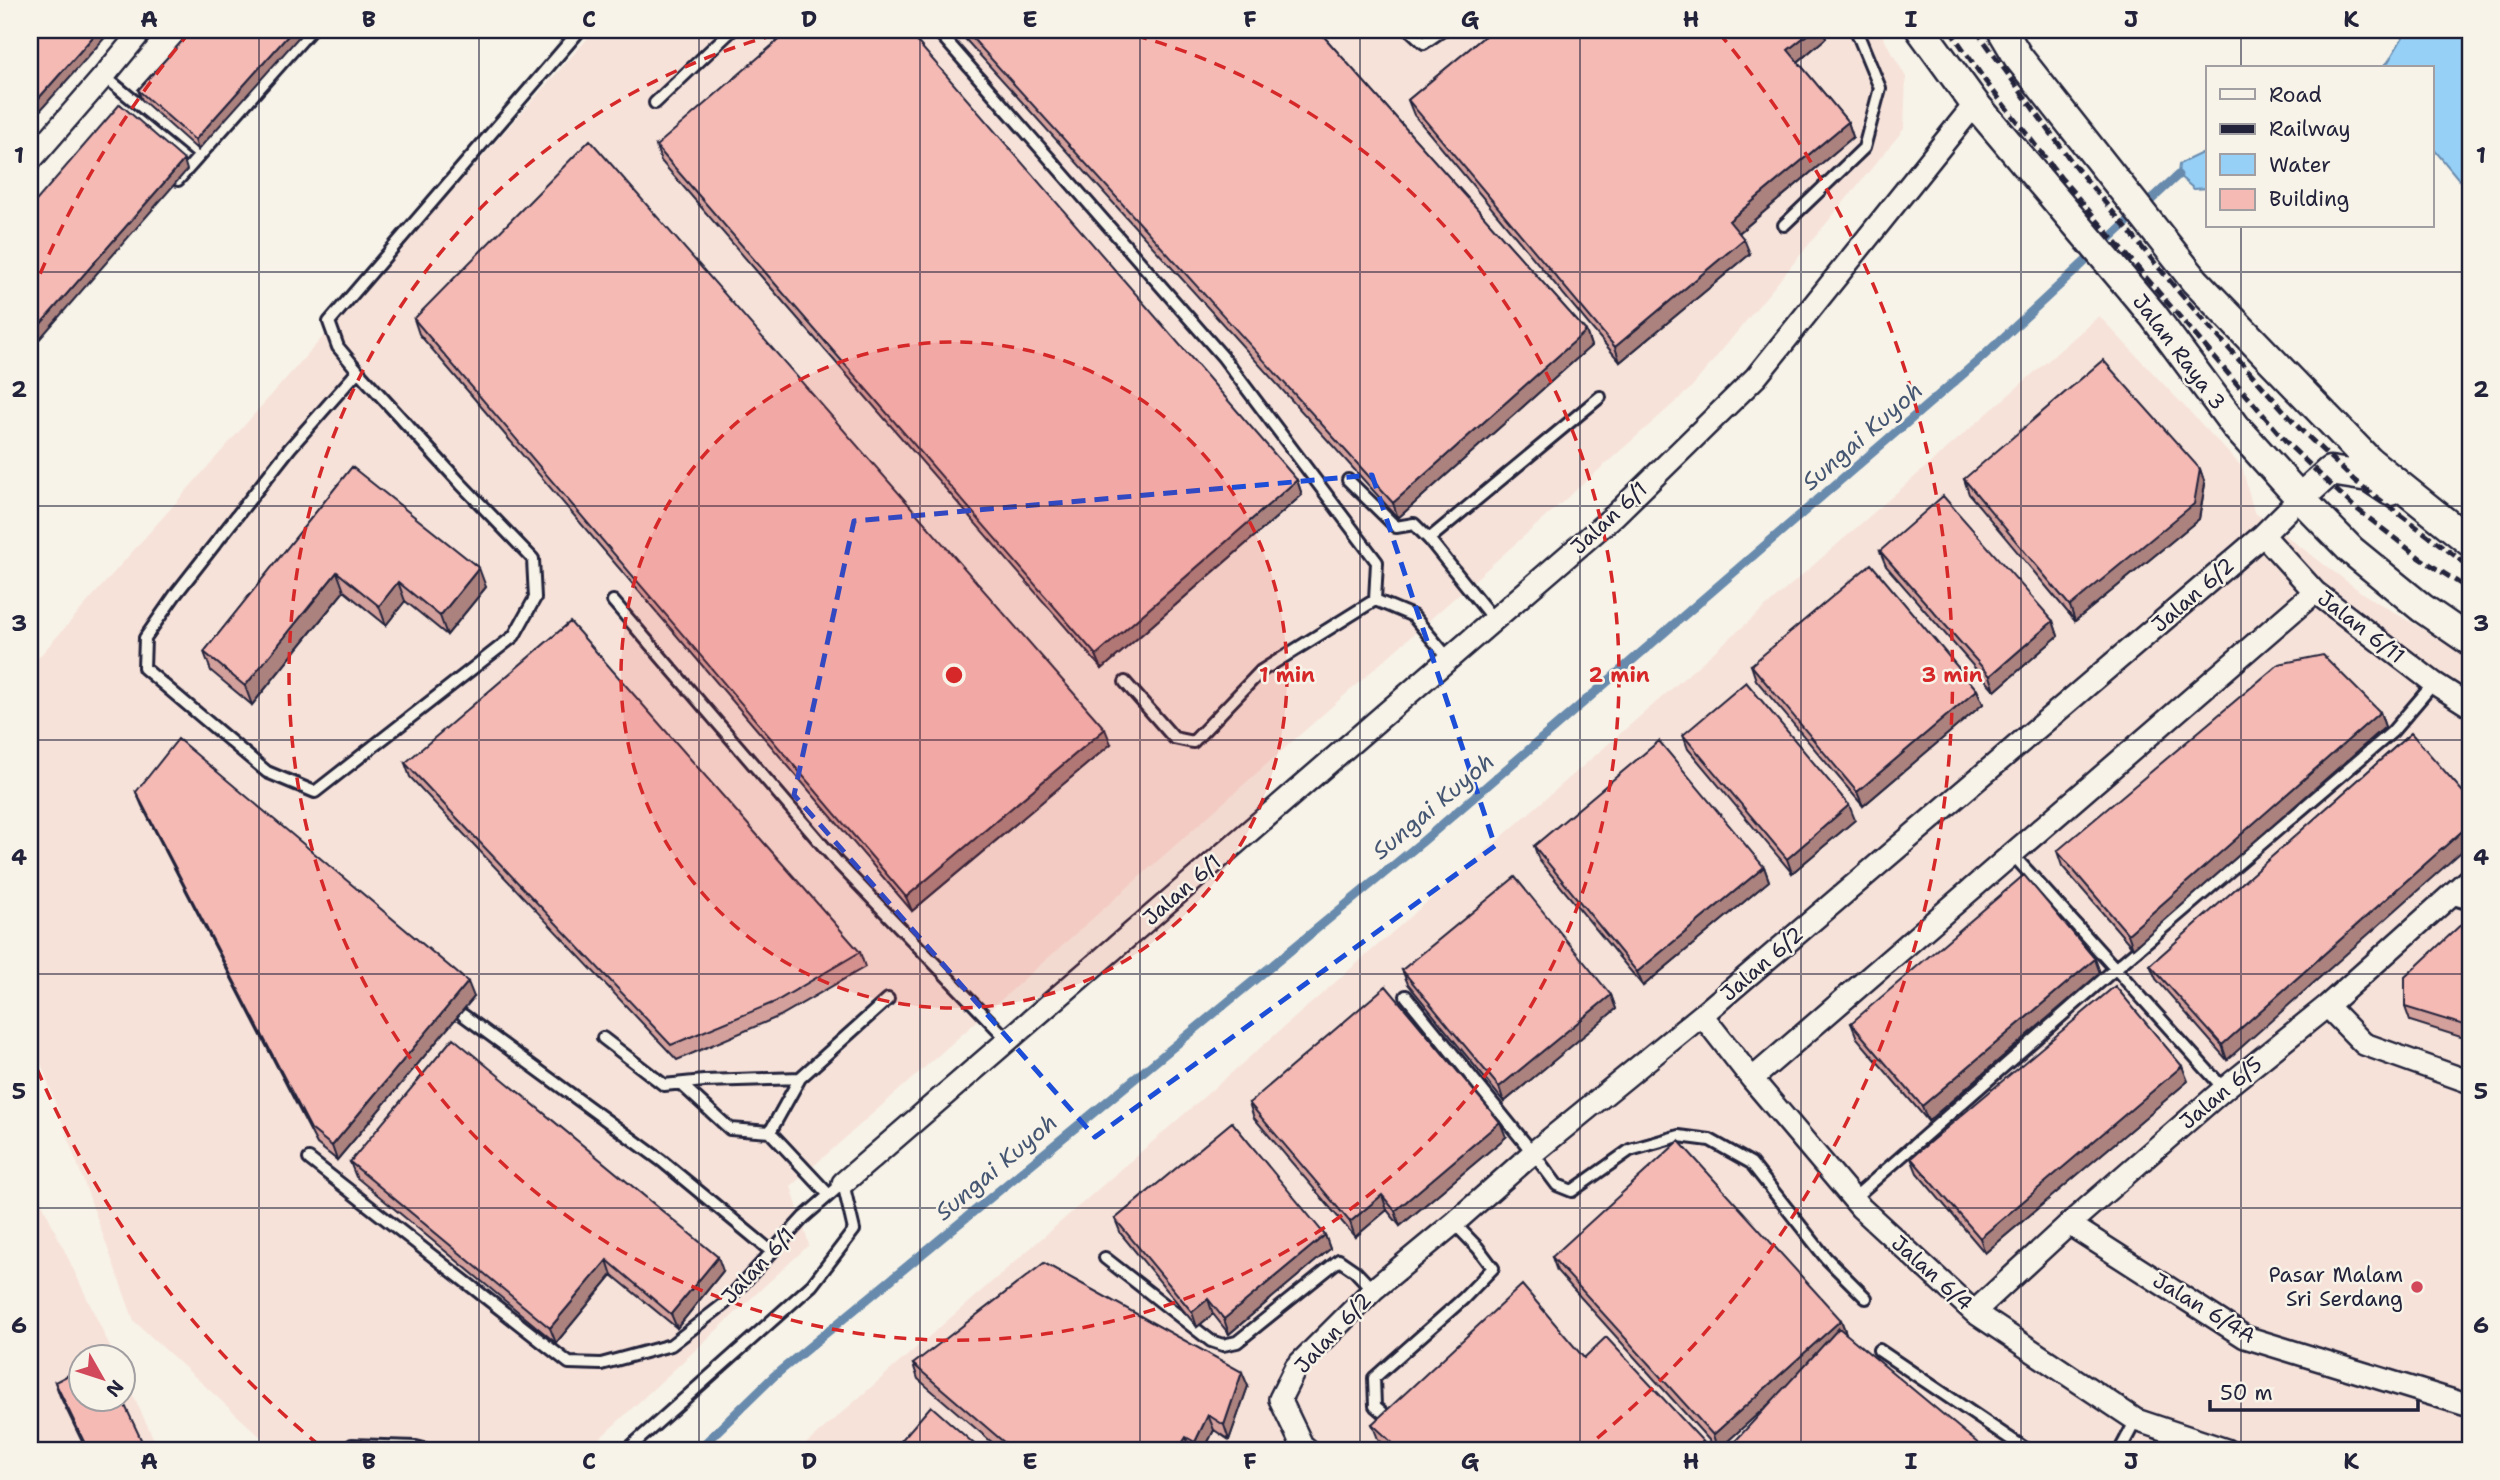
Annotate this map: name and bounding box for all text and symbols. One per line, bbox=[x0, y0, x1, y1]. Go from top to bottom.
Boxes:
text: A bbox=[140, 4, 158, 34]
text: B bbox=[362, 4, 376, 34]
text: C bbox=[582, 4, 596, 34]
text: D bbox=[801, 4, 817, 34]
text: E bbox=[1022, 4, 1038, 34]
text: F bbox=[1243, 4, 1257, 34]
text: G bbox=[1461, 4, 1480, 34]
text: H bbox=[1683, 4, 1699, 34]
text: I bbox=[1905, 4, 1918, 34]
text: J bbox=[2124, 4, 2138, 34]
text: K bbox=[2343, 4, 2359, 34]
legend bbox=[2206, 66, 2434, 228]
text: Road bbox=[2269, 81, 2322, 109]
text: Railway bbox=[2269, 115, 2351, 143]
text: 1 bbox=[14, 140, 24, 170]
text: 1 bbox=[2476, 140, 2486, 170]
text: Water bbox=[2269, 151, 2331, 179]
text: Building bbox=[2269, 185, 2349, 213]
street label: Jalan Raya 3 bbox=[2126, 288, 2232, 416]
text: 2 bbox=[11, 374, 27, 404]
text: 2 bbox=[2473, 374, 2489, 404]
water label: Sungai Kuyoh bbox=[1795, 375, 1929, 497]
street label: Jalan 6/1 bbox=[1565, 475, 1653, 561]
street label: Jalan 6/2 bbox=[2146, 551, 2240, 639]
street label: Jalan 6/11 bbox=[2312, 584, 2410, 670]
text: 3 bbox=[11, 608, 27, 638]
text: 3 bbox=[2473, 608, 2489, 638]
text: 1 min bbox=[1259, 661, 1315, 689]
text: 2 min bbox=[1588, 661, 1650, 689]
text: 3 min bbox=[1921, 661, 1983, 689]
centre of rings bbox=[942, 663, 966, 687]
water label: Sungai Kuyoh bbox=[1366, 746, 1500, 866]
text: 4 bbox=[11, 842, 27, 872]
text: 4 bbox=[2473, 842, 2489, 872]
street label: Jalan 6/1 bbox=[1137, 848, 1227, 932]
street label: Jalan 6/2 bbox=[1715, 920, 1809, 1008]
street label: Jalan 6/5 bbox=[2174, 1050, 2268, 1136]
text: 5 bbox=[12, 1076, 26, 1106]
text: 5 bbox=[2474, 1076, 2488, 1106]
water label: Sungai Kuyoh bbox=[929, 1107, 1063, 1227]
street label: Jalan 6/1 bbox=[715, 1222, 801, 1310]
street label: Jalan 6/4 bbox=[1885, 1229, 1979, 1317]
place label: Pasar Malam Sri Serdang bbox=[2268, 1261, 2403, 1313]
street label: Jalan 6/4A bbox=[2147, 1266, 2261, 1350]
marker: Pasar Malam Sri Serdang bbox=[2409, 1279, 2425, 1295]
street label: Jalan 6/2 bbox=[1288, 1287, 1378, 1379]
text: 6 bbox=[11, 1310, 27, 1340]
text: 6 bbox=[2473, 1310, 2489, 1340]
north arrow bbox=[66, 1344, 136, 1414]
scale bar bbox=[2210, 1368, 2418, 1412]
text: N bbox=[100, 1375, 129, 1402]
text: 50 m bbox=[2220, 1379, 2273, 1407]
text: A bbox=[140, 1446, 158, 1476]
text: B bbox=[362, 1446, 376, 1476]
text: C bbox=[582, 1446, 596, 1476]
text: D bbox=[801, 1446, 817, 1476]
text: E bbox=[1022, 1446, 1038, 1476]
text: F bbox=[1243, 1446, 1257, 1476]
text: G bbox=[1461, 1446, 1480, 1476]
text: H bbox=[1683, 1446, 1699, 1476]
text: I bbox=[1905, 1446, 1918, 1476]
text: J bbox=[2124, 1446, 2138, 1476]
text: K bbox=[2343, 1446, 2359, 1476]

